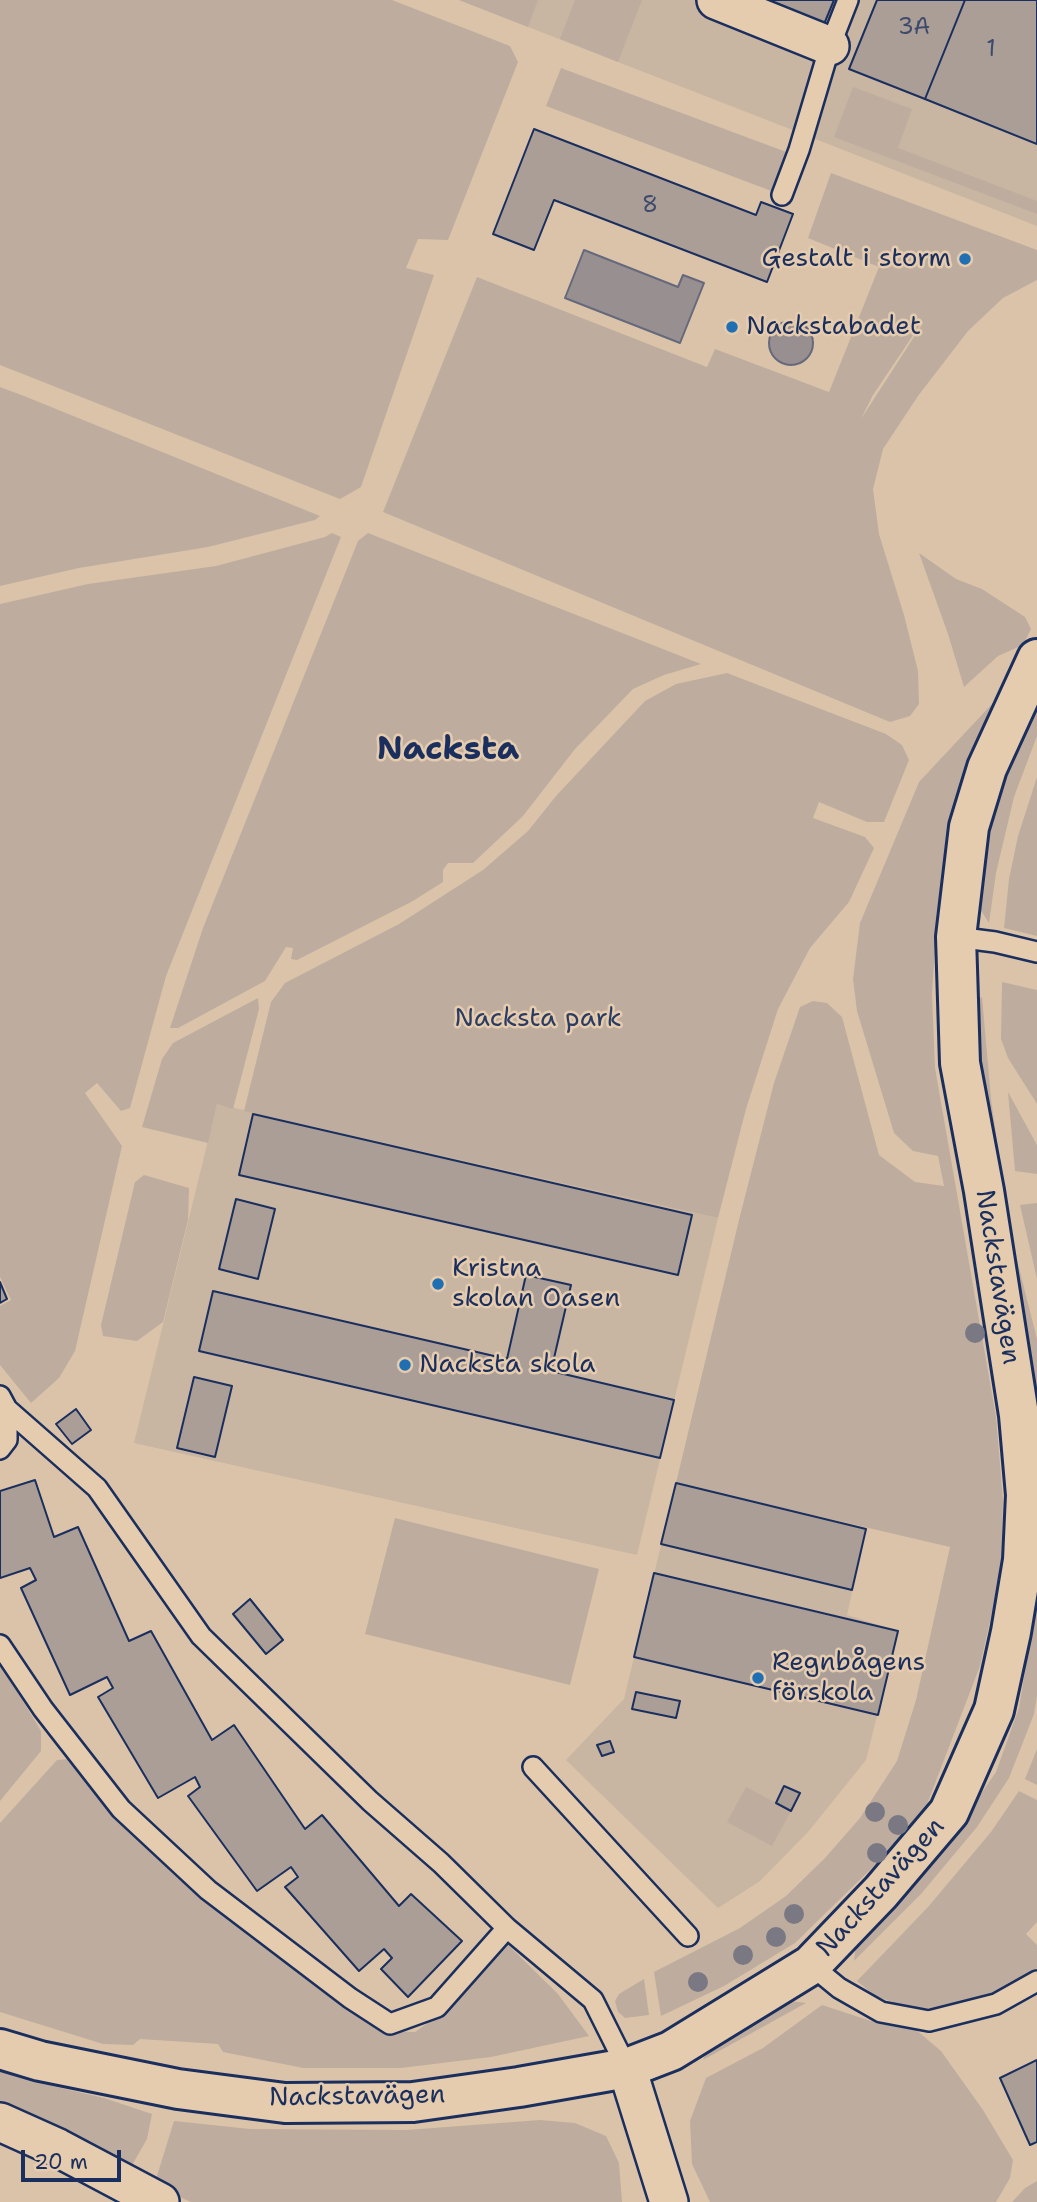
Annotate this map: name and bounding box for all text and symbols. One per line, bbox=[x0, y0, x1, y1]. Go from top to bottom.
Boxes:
house number: 3A bbox=[898, 14, 930, 42]
house number: 1 bbox=[986, 36, 996, 64]
house number: 8 bbox=[642, 192, 658, 220]
place label: Gestalt i storm bbox=[762, 243, 951, 275]
marker: Gestalt i storm bbox=[957, 251, 973, 267]
place label: Nackstabadet bbox=[746, 311, 921, 343]
marker: Nackstabadet bbox=[724, 319, 740, 335]
district label: Nacksta bbox=[377, 730, 519, 770]
park label: Nacksta park bbox=[454, 1003, 622, 1035]
street label: Nackstavägen bbox=[968, 1187, 1026, 1367]
place label: Kristna skolan Oasen bbox=[452, 1253, 620, 1314]
marker: Kristna skolan Oasen bbox=[430, 1276, 446, 1292]
place label: Nacksta skola bbox=[419, 1349, 595, 1381]
marker: Nacksta skola bbox=[397, 1357, 413, 1373]
place label: Regnbågens förskola bbox=[772, 1647, 925, 1708]
marker: Regnbågens förskola bbox=[750, 1670, 766, 1686]
street label: Nackstavägen bbox=[810, 1812, 952, 1964]
street label: Nackstavägen bbox=[269, 2080, 445, 2114]
scale bar bbox=[24, 2136, 124, 2180]
text: 20 m bbox=[34, 2148, 88, 2176]

